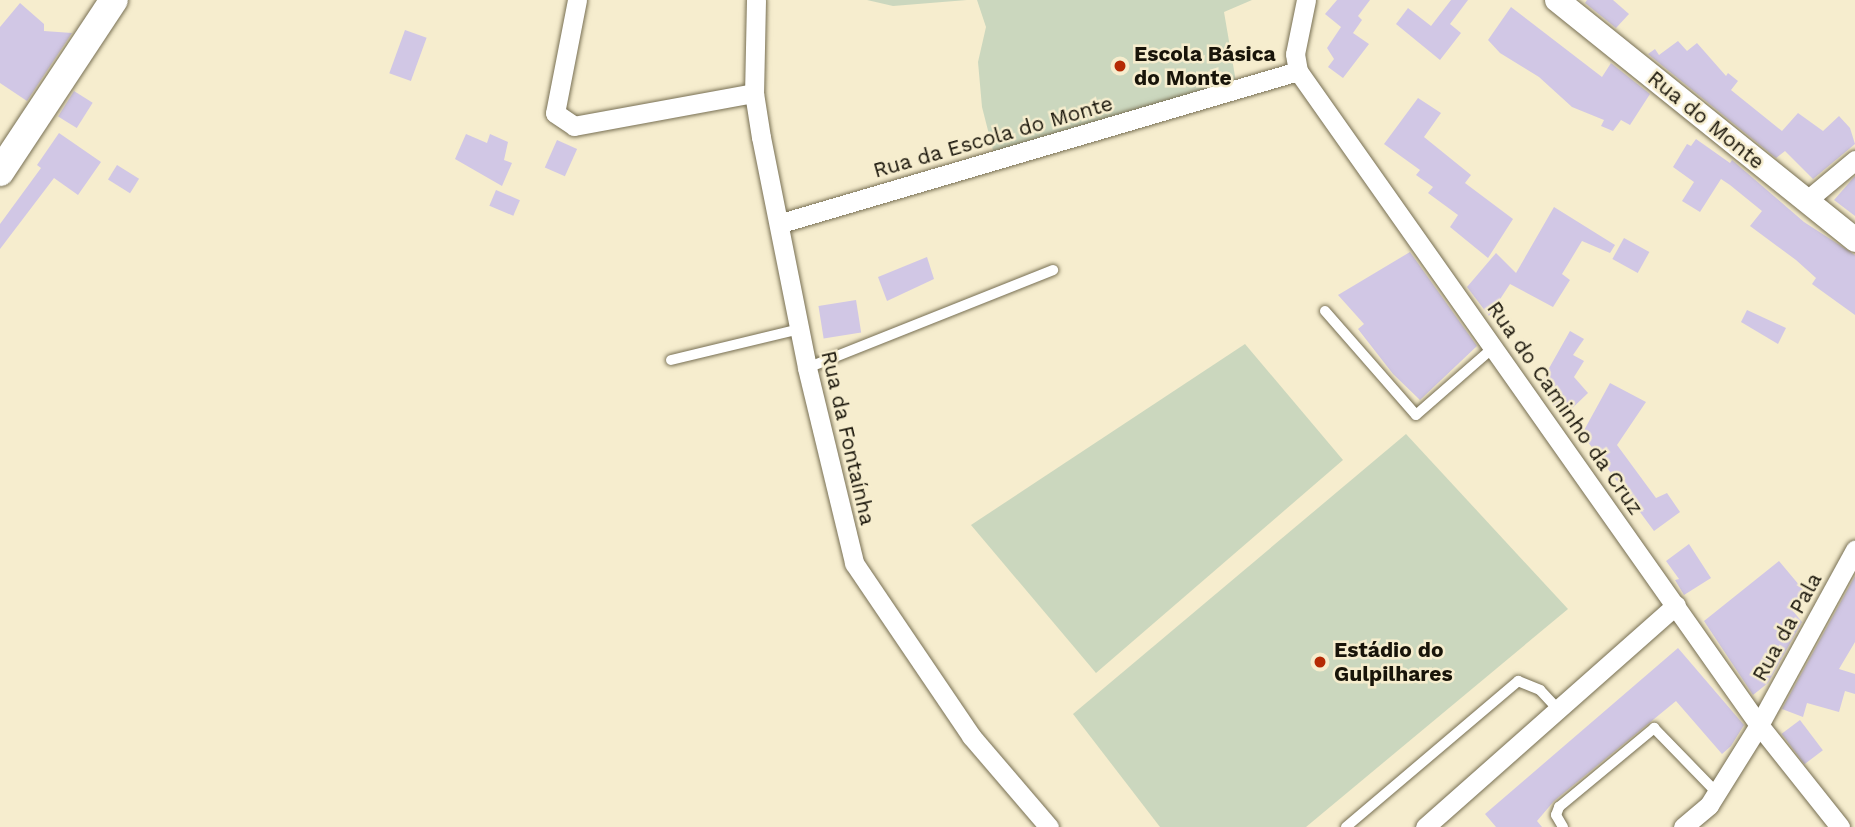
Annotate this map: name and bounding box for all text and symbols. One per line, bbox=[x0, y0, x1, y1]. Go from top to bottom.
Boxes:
place label: Escola Básica do Monte bbox=[1134, 41, 1276, 91]
marker: Escola Básica do Monte bbox=[1112, 58, 1128, 74]
street label: Rua do Monte bbox=[1643, 65, 1769, 175]
street label: Rua da Escola do Monte bbox=[870, 91, 1116, 183]
street label: Rua do Caminho da Cruz bbox=[1481, 296, 1649, 520]
street label: Rua da Fontaínha bbox=[816, 348, 880, 528]
street label: Rua da Pala bbox=[1747, 568, 1827, 686]
place label: Estádio do Gulpilhares bbox=[1334, 637, 1453, 687]
marker: Estádio do Gulpilhares bbox=[1312, 654, 1328, 670]

